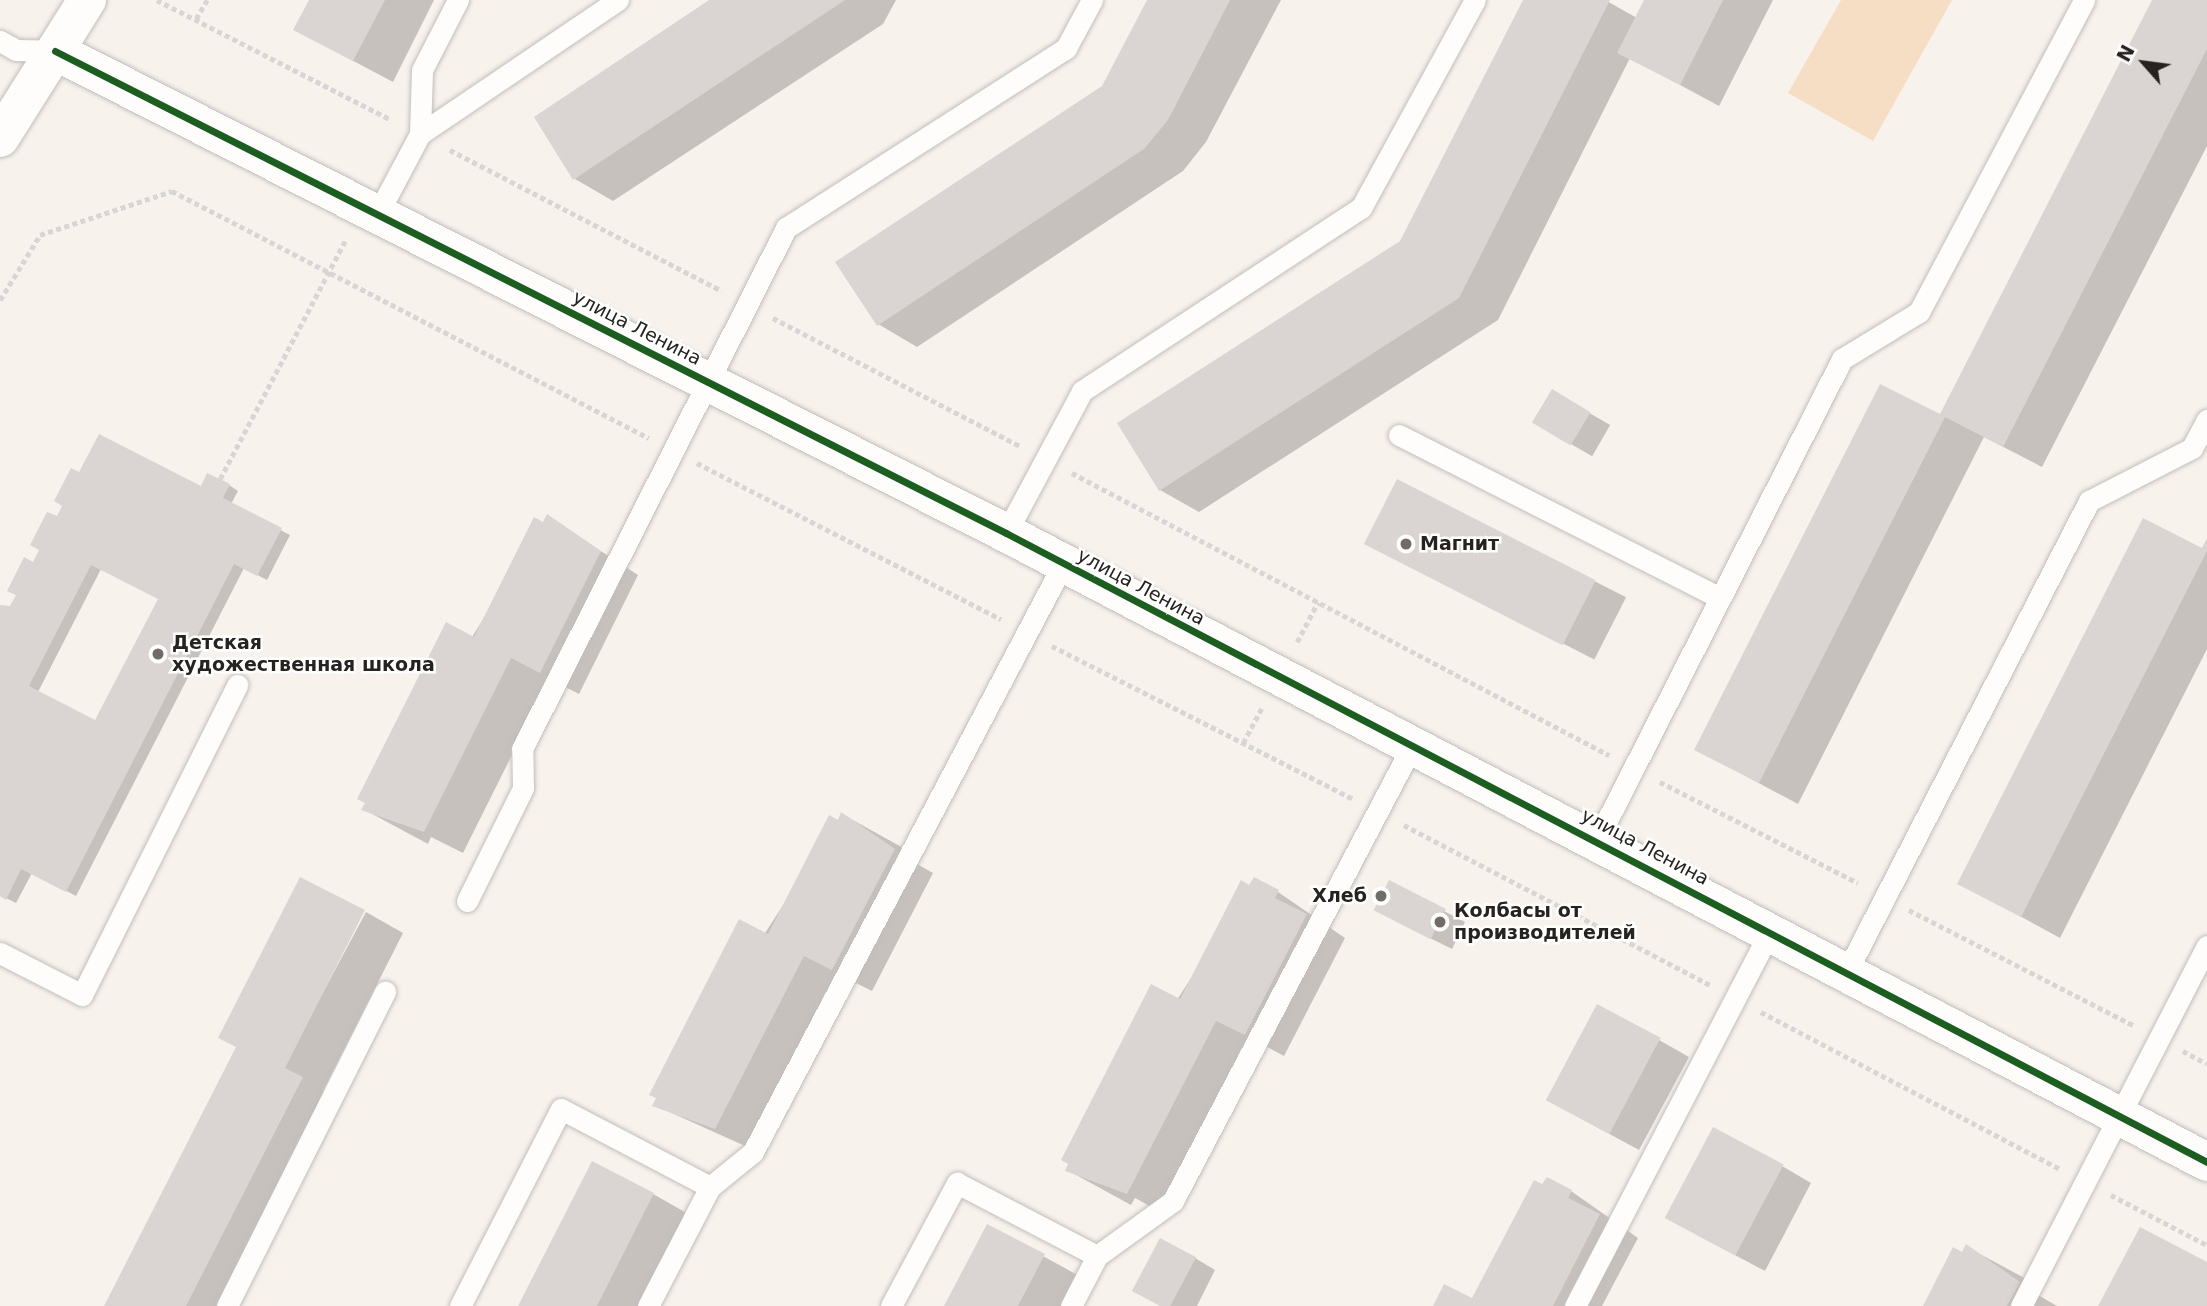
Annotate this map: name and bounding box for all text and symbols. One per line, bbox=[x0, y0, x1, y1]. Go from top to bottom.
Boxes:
north arrow bbox=[2109, 28, 2179, 98]
text: N bbox=[2112, 41, 2139, 65]
street label: улица Ленина bbox=[569, 286, 705, 370]
place label: Магнит bbox=[1420, 533, 1499, 555]
marker: Магнит bbox=[1398, 536, 1414, 552]
street label: улица Ленина bbox=[1073, 544, 1209, 630]
place label: Детская художественная школа bbox=[172, 632, 435, 676]
marker: Детская художественная школа bbox=[150, 646, 166, 662]
street label: улица Ленина bbox=[1577, 804, 1713, 890]
place label: Хлеб bbox=[1312, 885, 1367, 907]
marker: Хлеб bbox=[1373, 888, 1389, 904]
place label: Колбасы от производителей bbox=[1454, 900, 1636, 944]
marker: Колбасы от производителей bbox=[1432, 914, 1448, 930]

